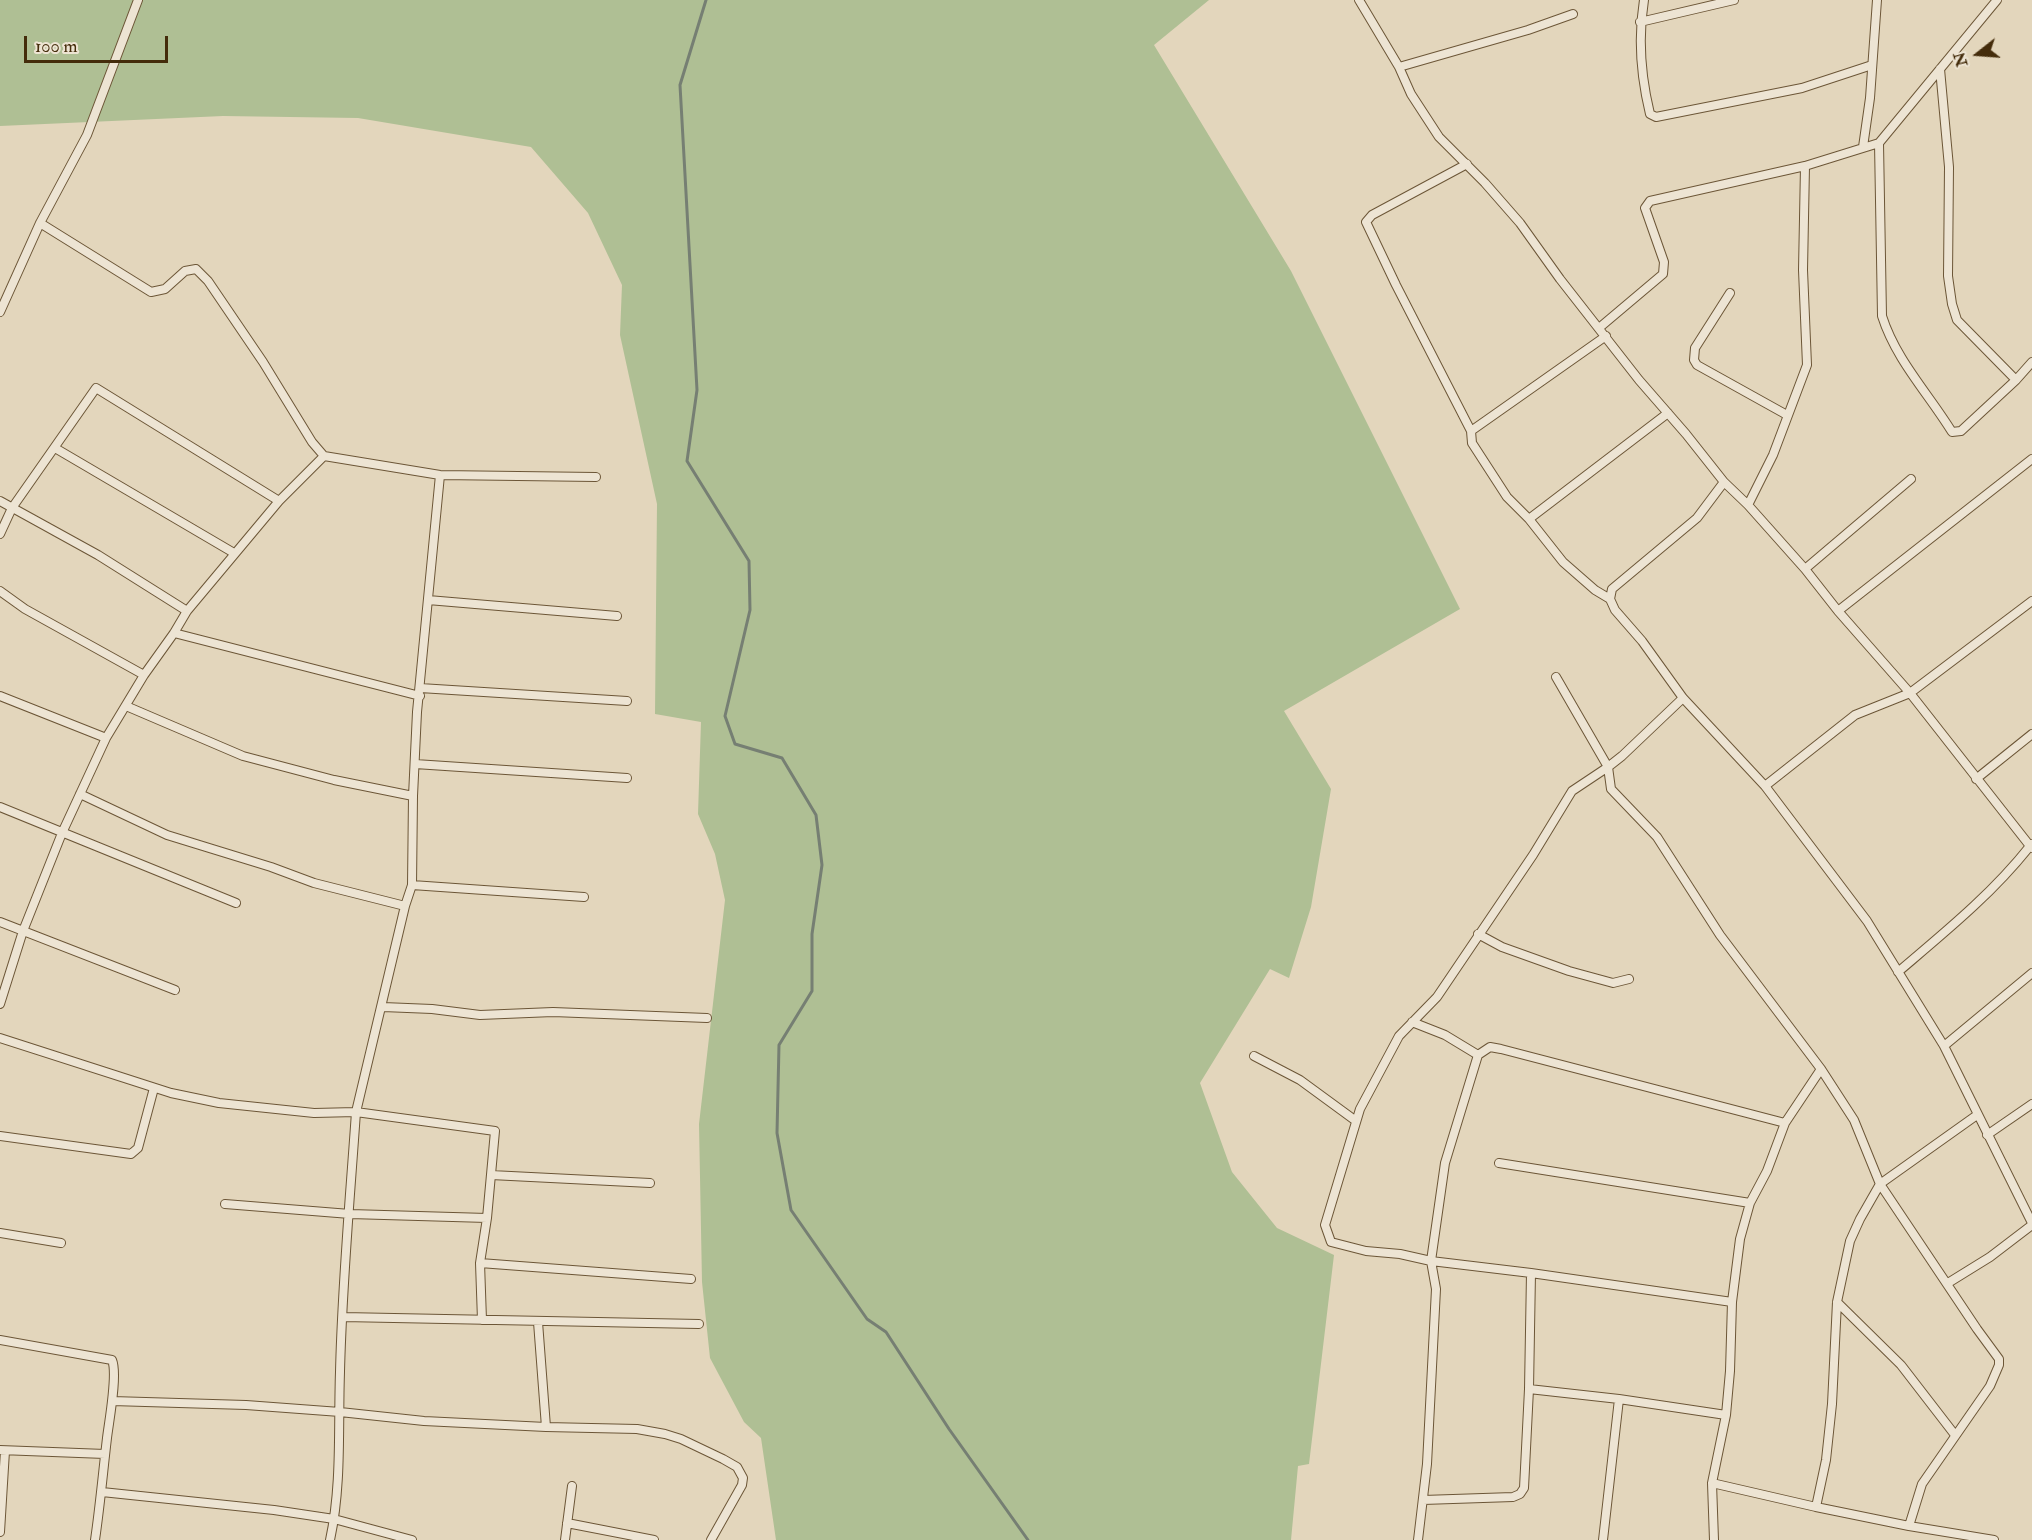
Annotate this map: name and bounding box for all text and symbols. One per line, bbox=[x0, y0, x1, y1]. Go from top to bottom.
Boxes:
scale bar bbox=[27, 24, 171, 62]
north arrow bbox=[1948, 24, 2008, 84]
text: 100 m bbox=[35, 35, 78, 58]
text: N bbox=[1949, 49, 1972, 69]

